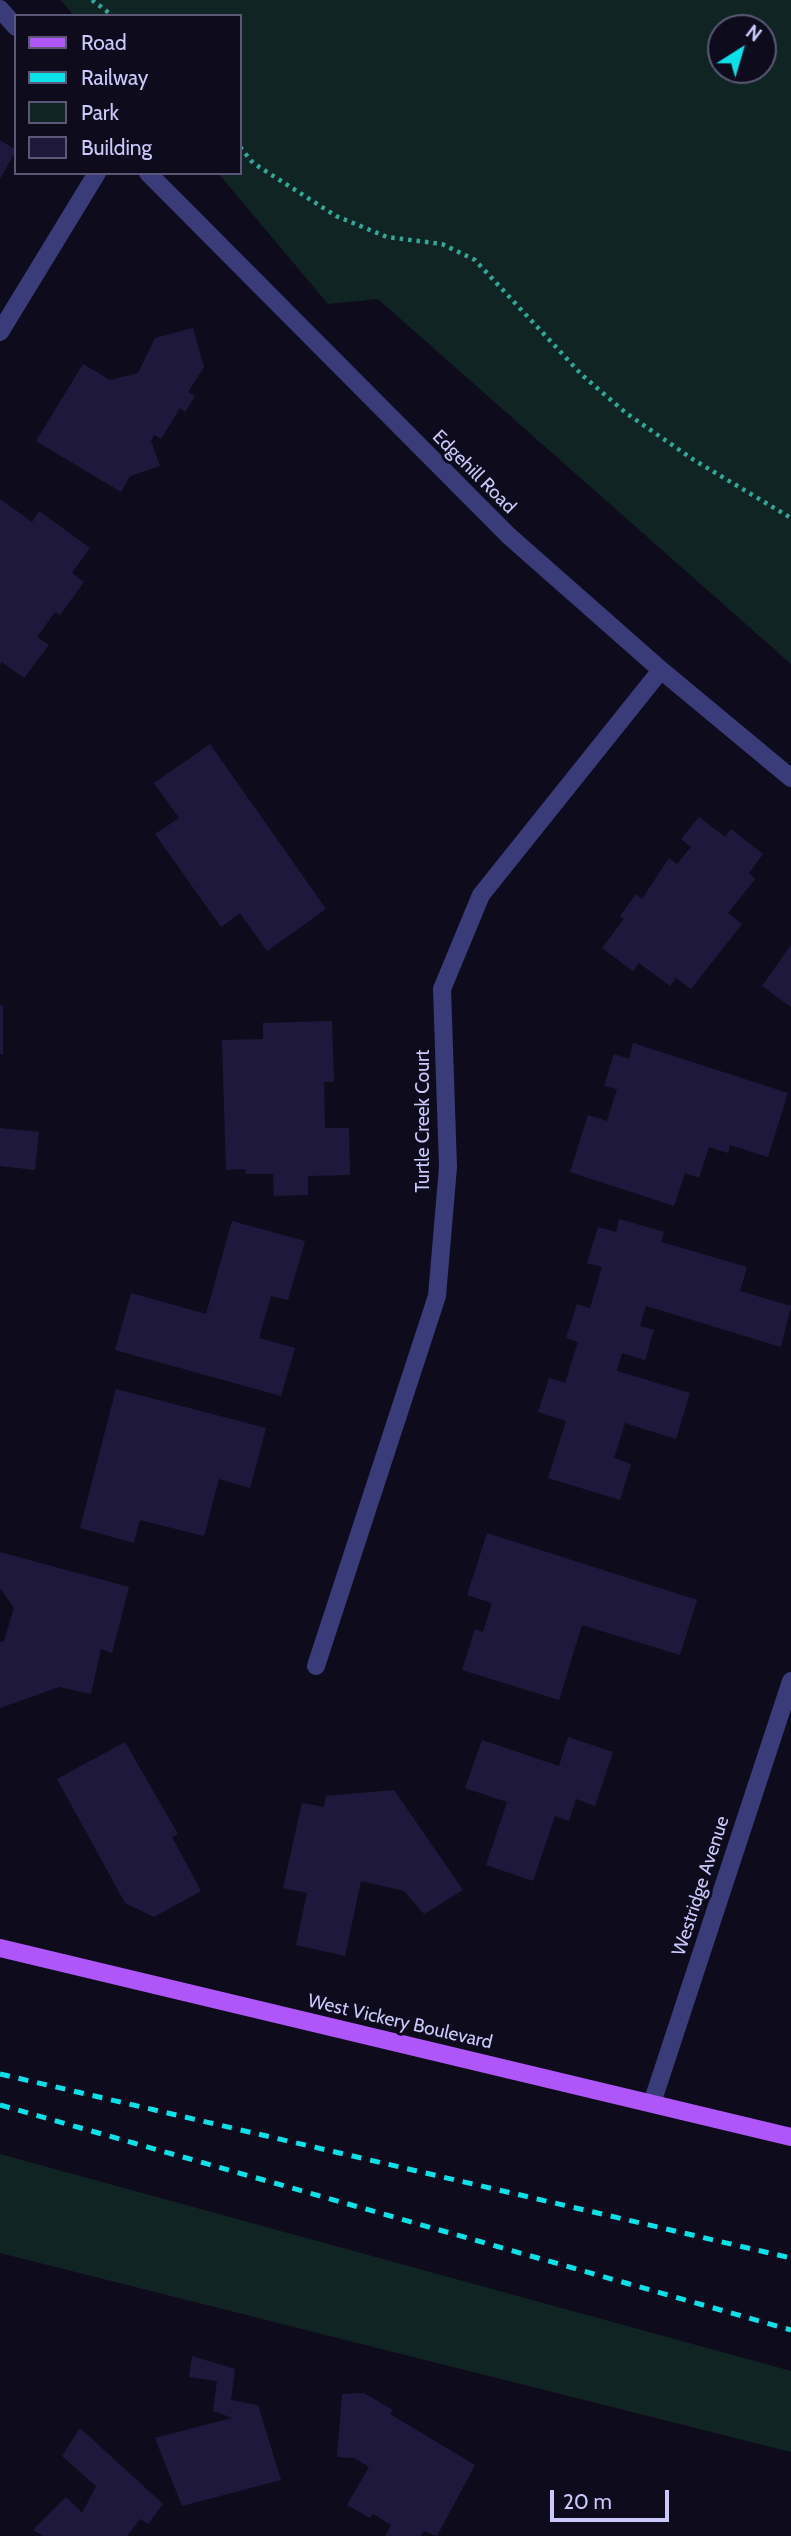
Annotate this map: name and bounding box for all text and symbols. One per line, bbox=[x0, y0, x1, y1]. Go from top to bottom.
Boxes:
legend bbox=[14, 14, 242, 175]
north arrow bbox=[707, 14, 777, 84]
text: N bbox=[741, 20, 766, 47]
text: Road bbox=[81, 30, 127, 55]
text: Railway bbox=[81, 65, 148, 90]
text: Park bbox=[81, 100, 119, 125]
text: Building bbox=[81, 135, 152, 160]
street label: Edgehill Road bbox=[427, 425, 521, 519]
street label: Turtle Creek Court bbox=[412, 1049, 434, 1193]
street label: Westridge Avenue bbox=[668, 1813, 734, 1959]
street label: West Vickery Boulevard bbox=[305, 1990, 495, 2054]
scale bar bbox=[553, 2476, 672, 2520]
text: 20 m bbox=[563, 2489, 612, 2514]

